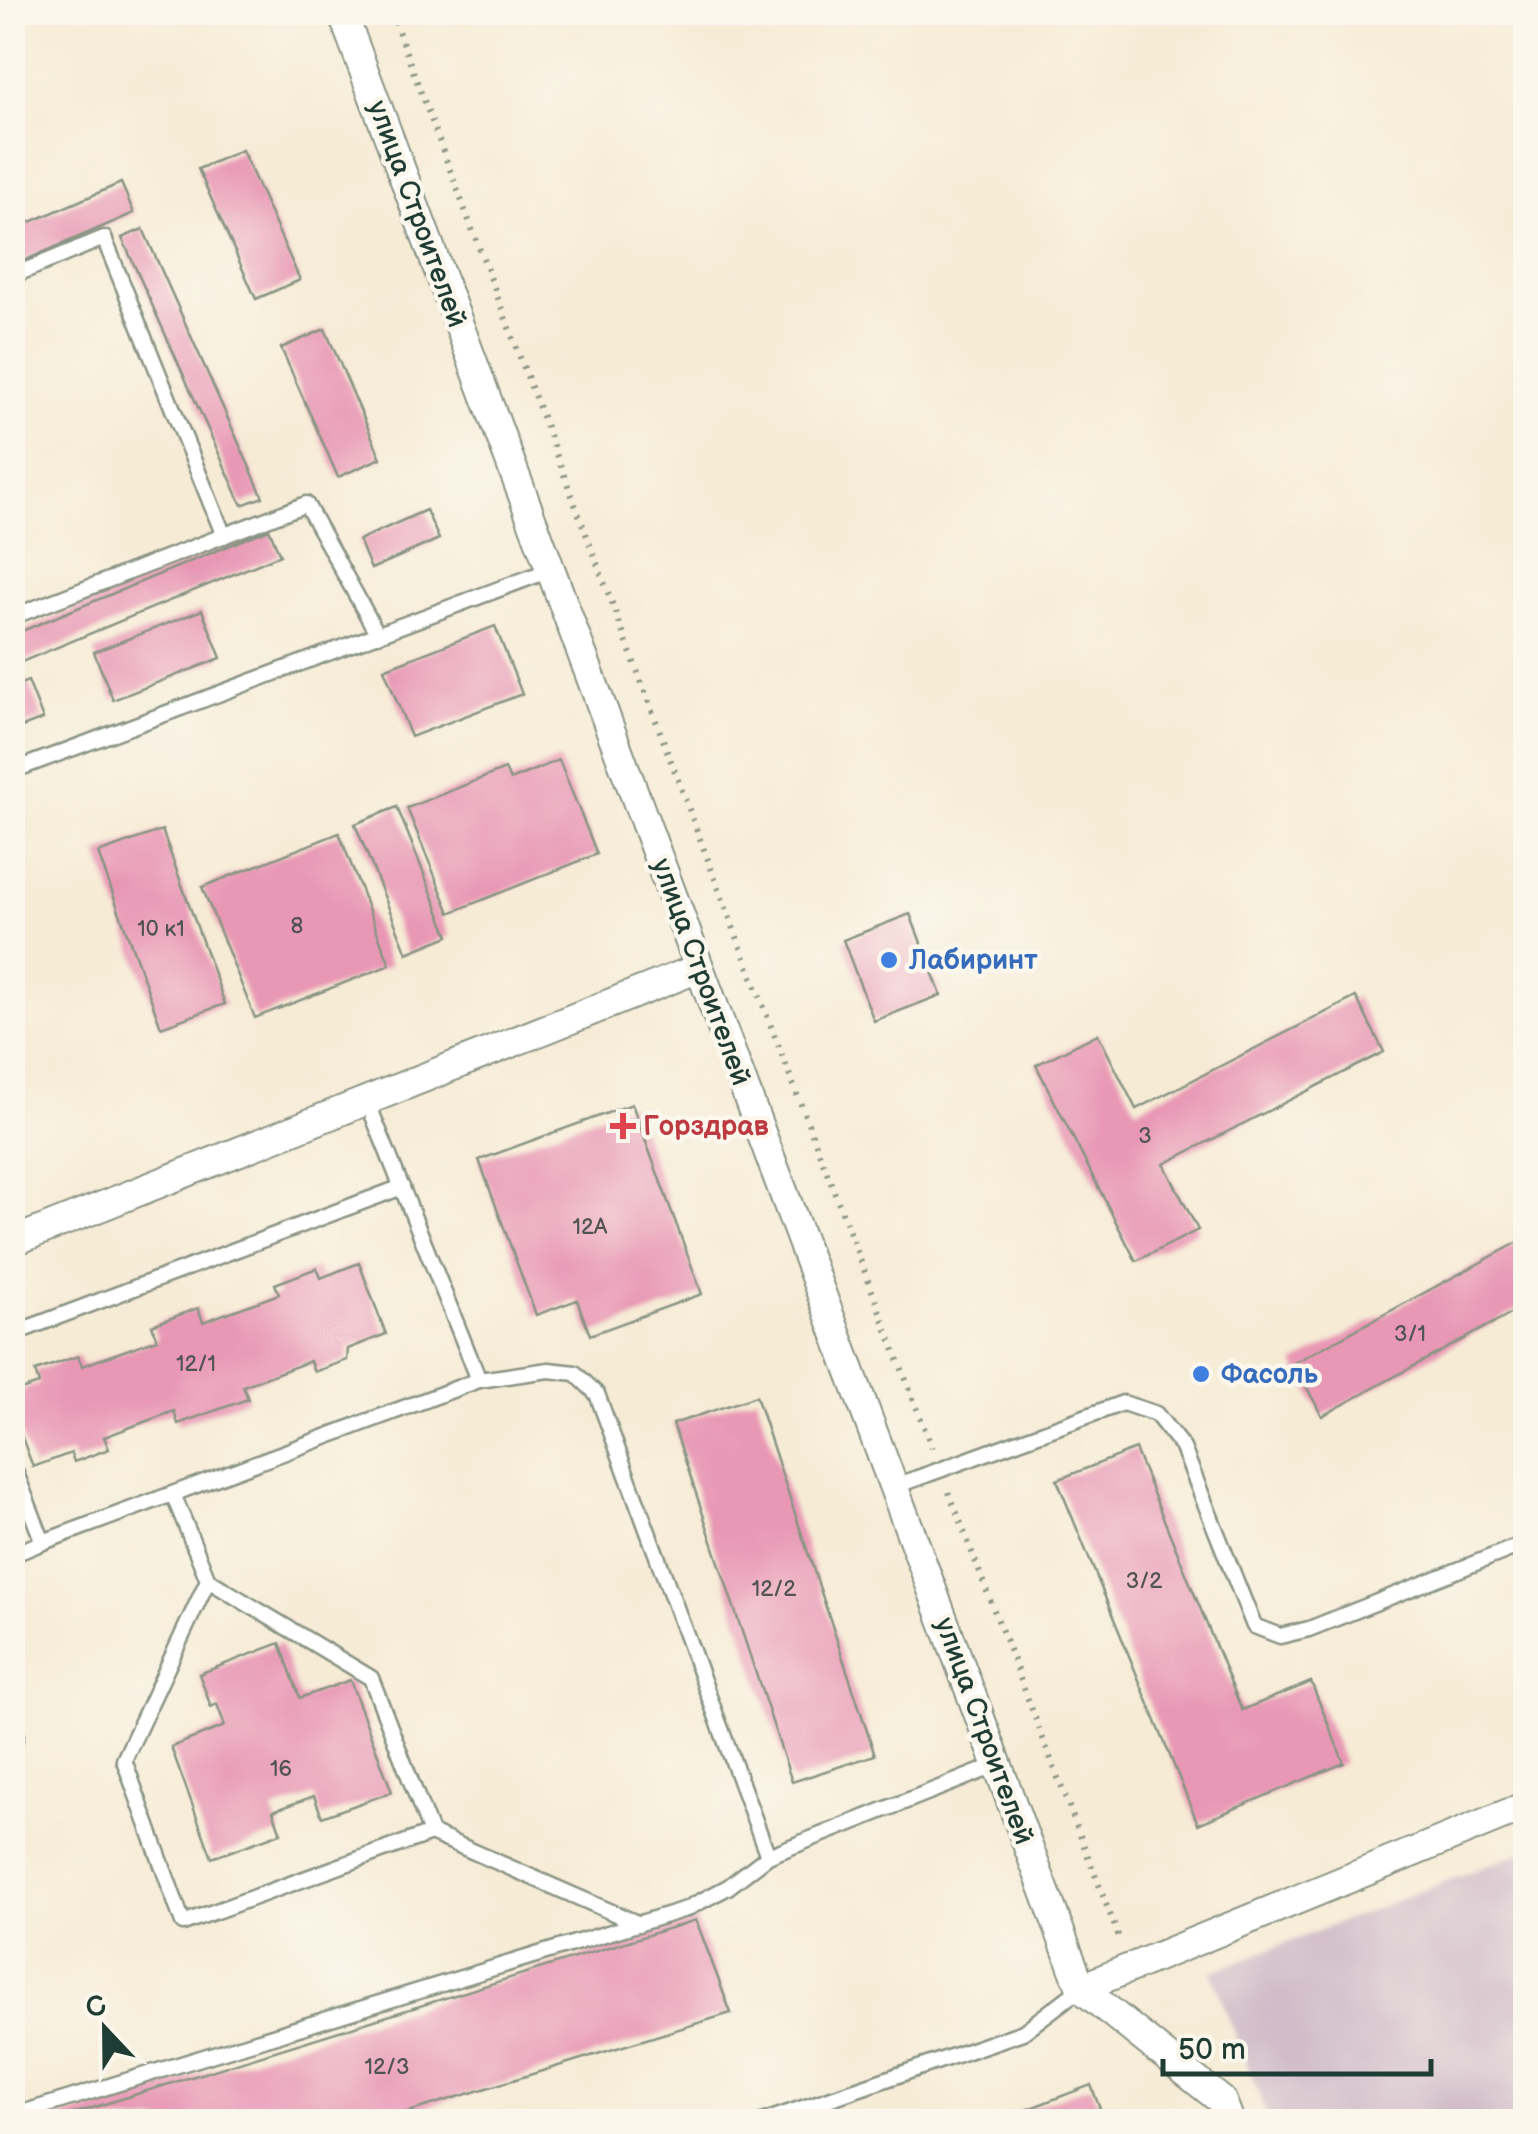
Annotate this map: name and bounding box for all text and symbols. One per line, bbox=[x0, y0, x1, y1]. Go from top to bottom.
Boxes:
street label: улица Строителей bbox=[361, 96, 473, 332]
street label: улица Строителей bbox=[645, 854, 757, 1090]
house number: 8 bbox=[291, 913, 303, 940]
house number: 10 к1 bbox=[137, 916, 185, 943]
place label: Лабиринт bbox=[908, 944, 1038, 977]
marker: Лабиринт bbox=[878, 949, 900, 971]
place label: Горздрав bbox=[643, 1110, 769, 1143]
marker: Горздрав bbox=[612, 1115, 634, 1137]
house number: 3 bbox=[1138, 1123, 1152, 1150]
house number: 12А bbox=[573, 1214, 608, 1241]
house number: 3/1 bbox=[1394, 1321, 1426, 1348]
house number: 12/1 bbox=[176, 1351, 216, 1378]
place label: Фасоль bbox=[1221, 1358, 1319, 1391]
marker: Фасоль bbox=[1190, 1363, 1212, 1385]
house number: 3/2 bbox=[1126, 1568, 1162, 1595]
house number: 12/2 bbox=[752, 1576, 796, 1603]
street label: улица Строителей bbox=[928, 1613, 1040, 1849]
house number: 16 bbox=[270, 1756, 292, 1783]
north arrow bbox=[55, 1979, 155, 2079]
text: С bbox=[81, 1988, 112, 2026]
scale bar bbox=[1163, 2014, 1430, 2076]
text: 50 m bbox=[1178, 2032, 1246, 2068]
house number: 12/3 bbox=[365, 2054, 409, 2081]

